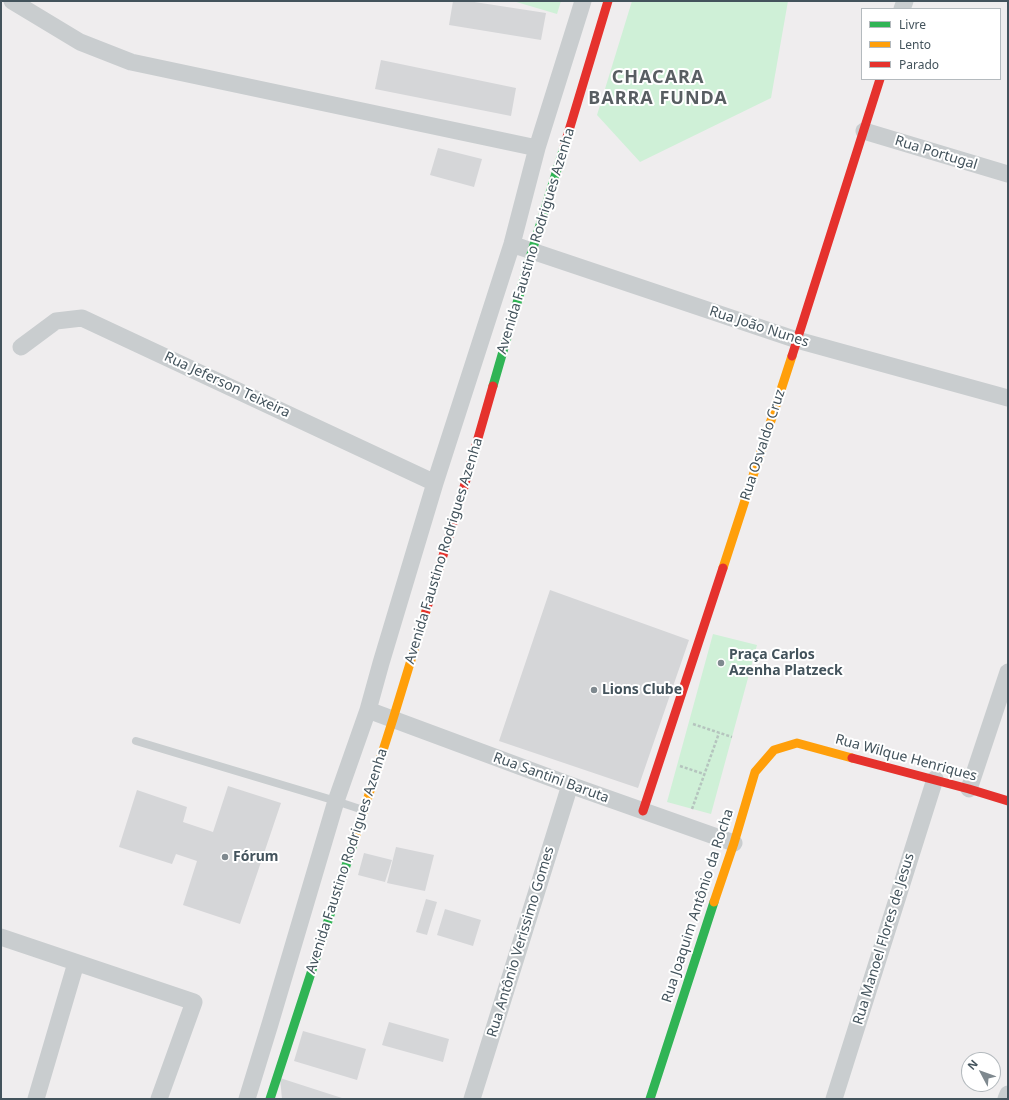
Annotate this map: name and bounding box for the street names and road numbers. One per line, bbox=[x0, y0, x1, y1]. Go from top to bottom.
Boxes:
street label: Avenida Faustino Rodrigues Azenha bbox=[494, 126, 578, 356]
street label: Rua Portugal bbox=[893, 132, 979, 174]
street label: Rua João Nunes bbox=[707, 303, 811, 351]
street label: Rua Jeferson Teixeira bbox=[161, 348, 293, 422]
street label: Rua Osvaldo Cruz bbox=[737, 387, 789, 503]
street label: Avenida Faustino Rodrigues Azenha bbox=[402, 436, 486, 666]
street label: Rua Wilque Henriques bbox=[833, 731, 979, 785]
street label: Avenida Faustino Rodrigues Azenha bbox=[303, 746, 391, 976]
street label: Rua Santini Baruta bbox=[491, 749, 611, 807]
street label: Rua Joaquim Antônio da Rocha bbox=[659, 807, 737, 1005]
street label: Rua Antônio Verissimo Gomes bbox=[484, 845, 558, 1039]
street label: Rua Manoel Flores de Jesus bbox=[850, 851, 918, 1027]

